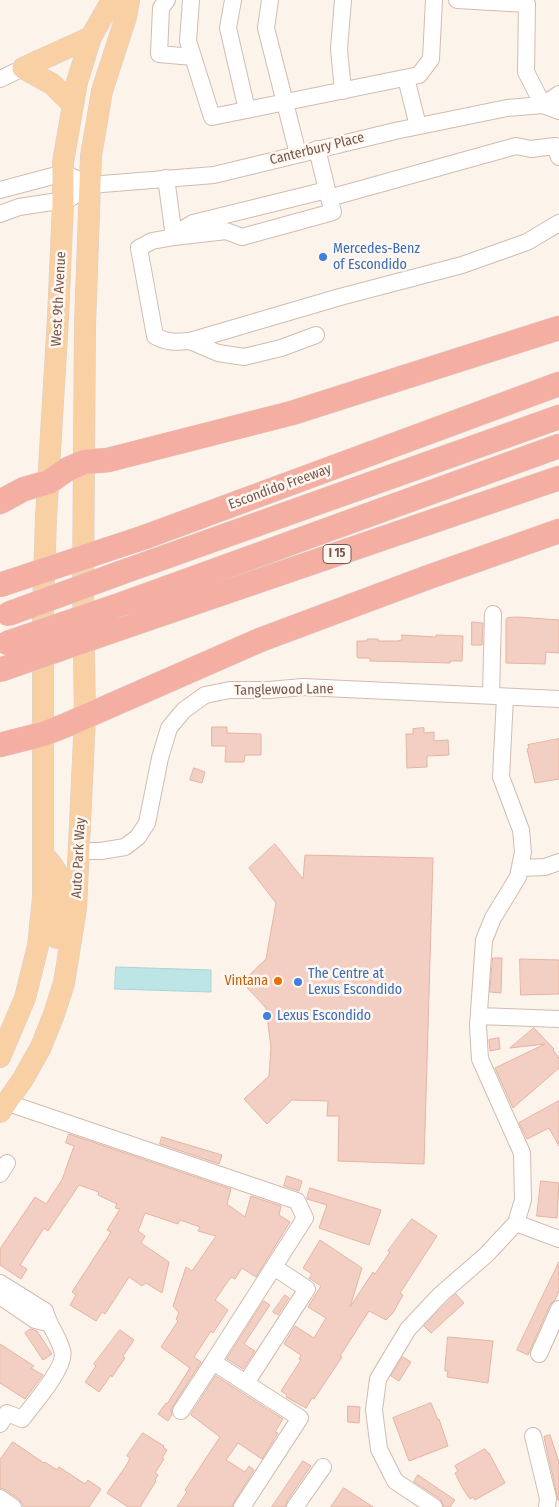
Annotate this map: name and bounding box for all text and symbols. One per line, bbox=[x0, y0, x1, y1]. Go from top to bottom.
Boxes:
street label: Canterbury Place bbox=[268, 129, 366, 169]
place label: Mercedes-Benz of Escondido bbox=[333, 241, 420, 274]
street label: West 9th Avenue bbox=[48, 251, 70, 347]
marker: Mercedes-Benz of Escondido bbox=[317, 251, 329, 263]
street label: Escondido Freeway bbox=[226, 461, 334, 513]
road number: I 15 bbox=[323, 544, 351, 564]
street label: Tanglewood Lane bbox=[234, 681, 334, 699]
street label: Auto Park Way bbox=[68, 817, 90, 899]
place label: The Centre at Lexus Escondido bbox=[308, 966, 402, 999]
place label: Vintana bbox=[224, 973, 268, 989]
marker: Vintana bbox=[272, 975, 284, 987]
marker: The Centre at Lexus Escondido bbox=[292, 976, 304, 988]
place label: Lexus Escondido bbox=[277, 1008, 371, 1024]
marker: Lexus Escondido bbox=[261, 1010, 273, 1022]

